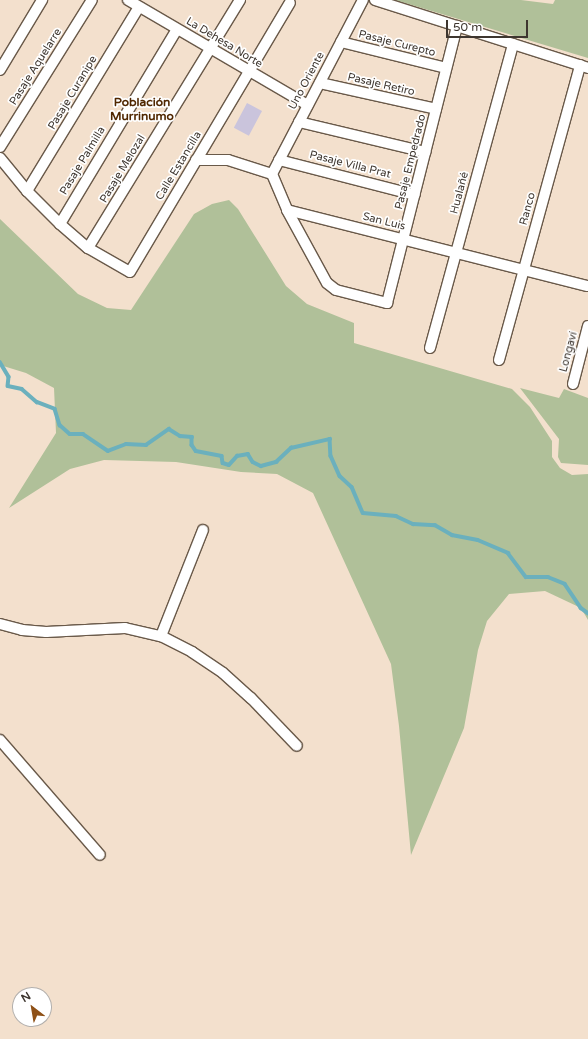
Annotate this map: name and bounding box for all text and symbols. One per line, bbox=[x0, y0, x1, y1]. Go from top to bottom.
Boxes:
scale bar bbox=[448, 12, 530, 38]
street label: La Dehesa Norte bbox=[183, 15, 265, 71]
text: 50 m bbox=[453, 20, 482, 34]
street label: Pasaje Aquelarre bbox=[7, 26, 65, 108]
street label: Pasaje Curepto bbox=[357, 28, 437, 60]
street label: Uno Oriente bbox=[286, 50, 328, 112]
street label: Pasaje Curanipe bbox=[46, 54, 100, 132]
street label: Pasaje Retiro bbox=[346, 71, 416, 99]
district label: Población Murrinumo bbox=[110, 96, 174, 124]
street label: Pasaje Empedrado bbox=[393, 113, 429, 211]
street label: Pasaje Palmilla bbox=[57, 125, 109, 197]
street label: Calle Estancilla bbox=[153, 129, 205, 203]
street label: Pasaje Melozal bbox=[97, 133, 149, 205]
street label: Pasaje Villa Prat bbox=[308, 149, 392, 181]
street label: Hualañé bbox=[448, 171, 472, 215]
street label: Ranco bbox=[517, 191, 539, 227]
street label: San Luis bbox=[361, 210, 407, 234]
street label: Longaví bbox=[557, 330, 581, 374]
north arrow bbox=[12, 987, 52, 1027]
text: N bbox=[19, 989, 33, 1005]

